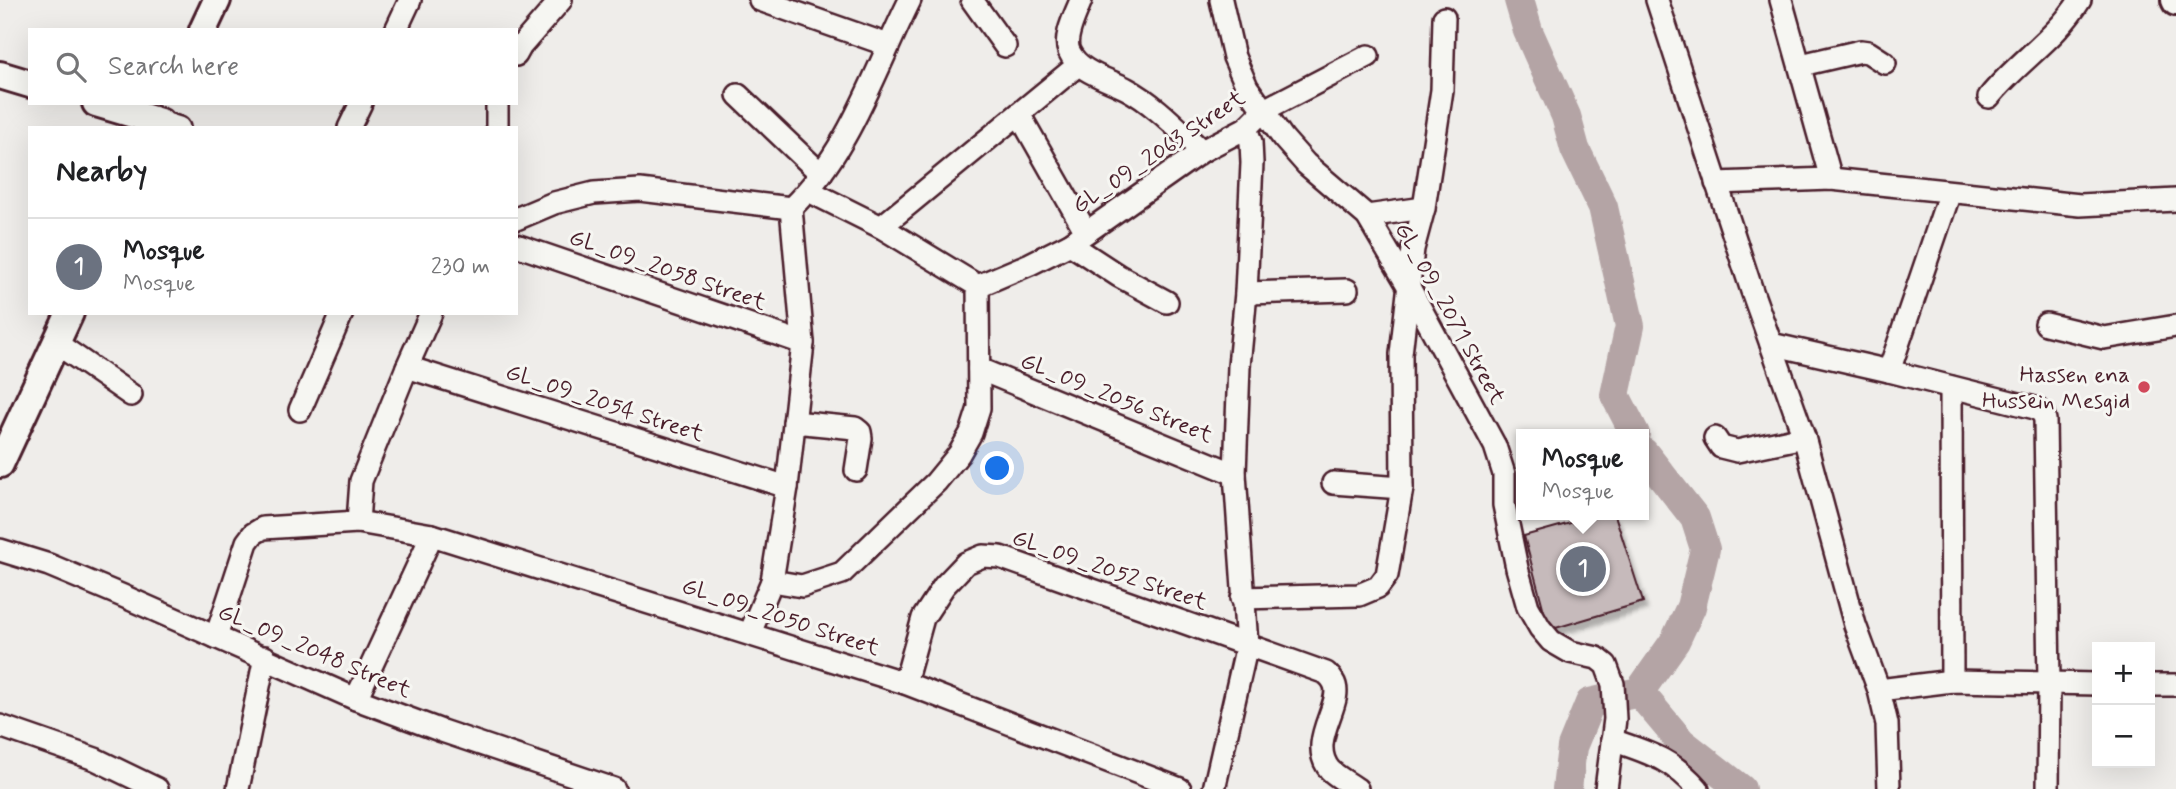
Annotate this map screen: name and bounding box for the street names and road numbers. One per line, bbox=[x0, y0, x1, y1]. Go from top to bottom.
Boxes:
street label: GL_09_2063 Street bbox=[1067, 84, 1252, 222]
street label: GL_09_2071 Street bbox=[1387, 218, 1512, 411]
street label: GL_09_2058 Street bbox=[565, 223, 770, 319]
street label: GL_09_2056 Street bbox=[1016, 347, 1217, 451]
street label: GL_09_2054 Street bbox=[501, 358, 708, 450]
street label: GL_09_2052 Street bbox=[1008, 523, 1211, 619]
street label: GL_09_2050 Street bbox=[678, 572, 884, 664]
street label: GL_09_2048 Street bbox=[213, 598, 416, 706]

